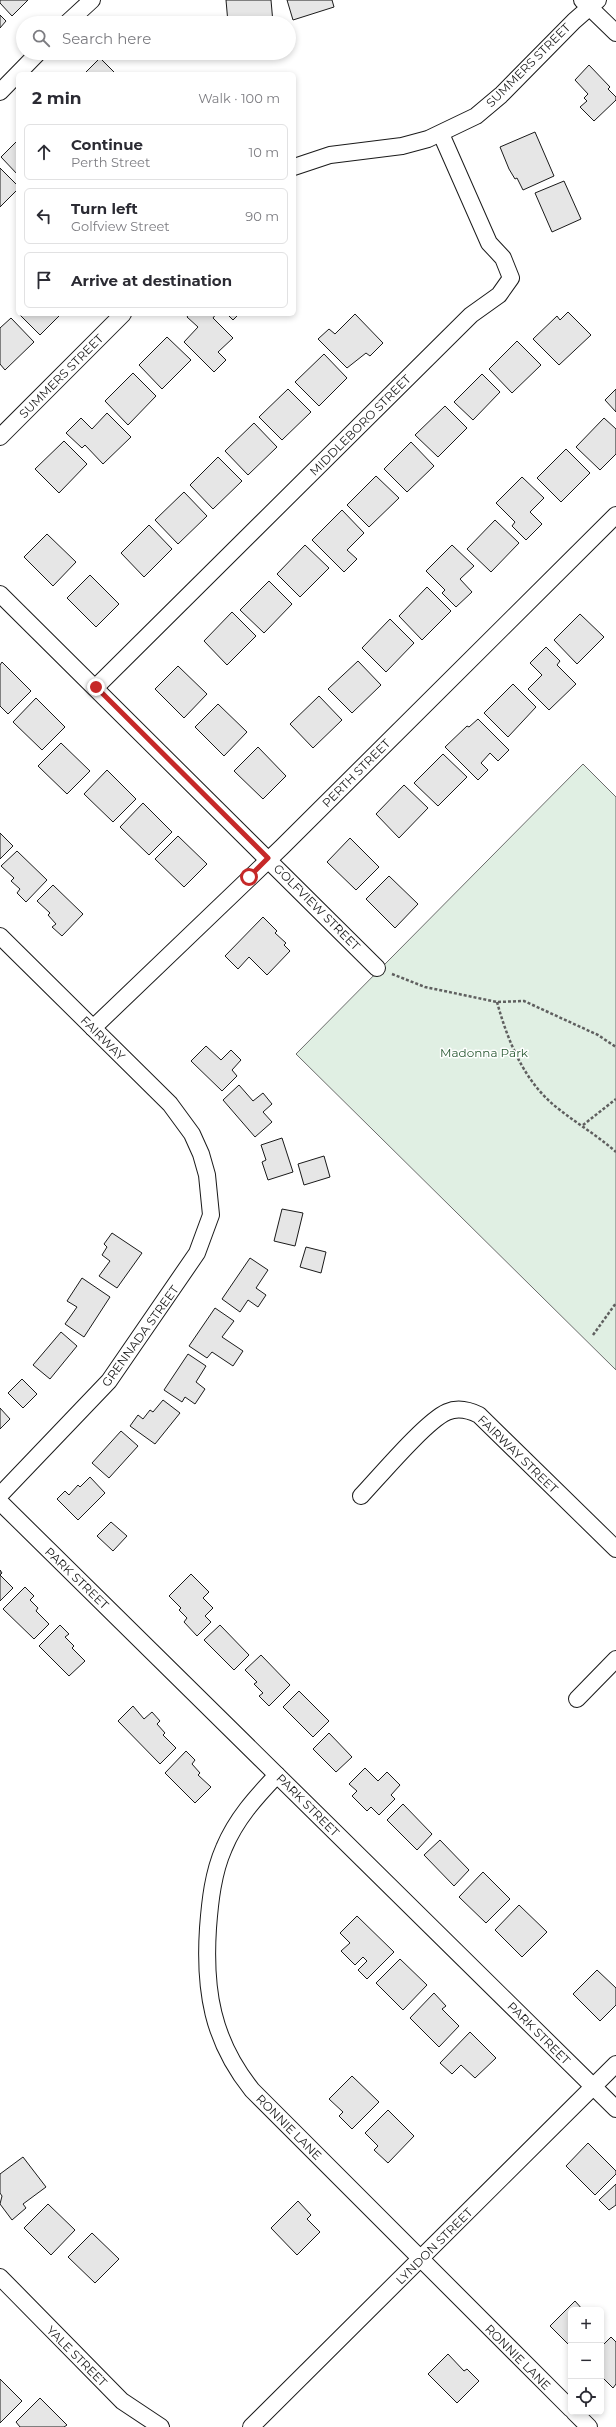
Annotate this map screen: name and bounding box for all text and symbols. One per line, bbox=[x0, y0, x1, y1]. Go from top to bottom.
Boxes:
search box bbox=[16, 16, 296, 60]
street label: SUMMERS STREET bbox=[483, 20, 573, 110]
icon: search bbox=[30, 27, 52, 49]
text: Search here bbox=[62, 29, 151, 48]
text: 2 min bbox=[32, 88, 82, 108]
text: Walk · 100 m bbox=[198, 90, 280, 106]
text: Continue bbox=[71, 135, 143, 154]
icon: ahead bbox=[33, 141, 55, 163]
text: 10 m bbox=[249, 144, 279, 160]
text: Perth Street bbox=[71, 154, 150, 170]
text: Turn left bbox=[71, 199, 138, 218]
icon: left bbox=[33, 205, 55, 227]
text: 90 m bbox=[245, 208, 279, 224]
text: Golfview Street bbox=[71, 218, 170, 234]
icon: arrive bbox=[33, 269, 55, 291]
text: Arrive at destination bbox=[71, 271, 232, 290]
street label: SUMMERS STREET bbox=[16, 331, 106, 421]
street label: MIDDLEBORO STREET bbox=[306, 371, 414, 479]
route end bbox=[87, 678, 105, 696]
street label: PERTH STREET bbox=[319, 736, 393, 810]
street label: GOLFVIEW STREET bbox=[271, 861, 363, 953]
route start bbox=[240, 868, 258, 886]
street label: FAIRWAY bbox=[78, 1013, 129, 1064]
park label: Madonna Park bbox=[440, 1045, 529, 1060]
street label: GRENNADA STREET bbox=[98, 1282, 182, 1390]
street label: FAIRWAY STREET bbox=[475, 1412, 561, 1496]
street label: PARK STREET bbox=[42, 1544, 112, 1612]
street label: PARK STREET bbox=[273, 1770, 343, 1840]
street label: PARK STREET bbox=[504, 1998, 574, 2068]
street label: RONNIE LANE bbox=[253, 2091, 325, 2163]
street label: LYNDON STREET bbox=[393, 2205, 475, 2287]
map controls bbox=[568, 2307, 604, 2415]
button: + bbox=[568, 2307, 604, 2343]
street label: RONNIE LANE bbox=[482, 2321, 554, 2393]
street label: YALE STREET bbox=[44, 2323, 111, 2390]
button: − bbox=[568, 2343, 604, 2379]
button: locate bbox=[568, 2379, 604, 2415]

